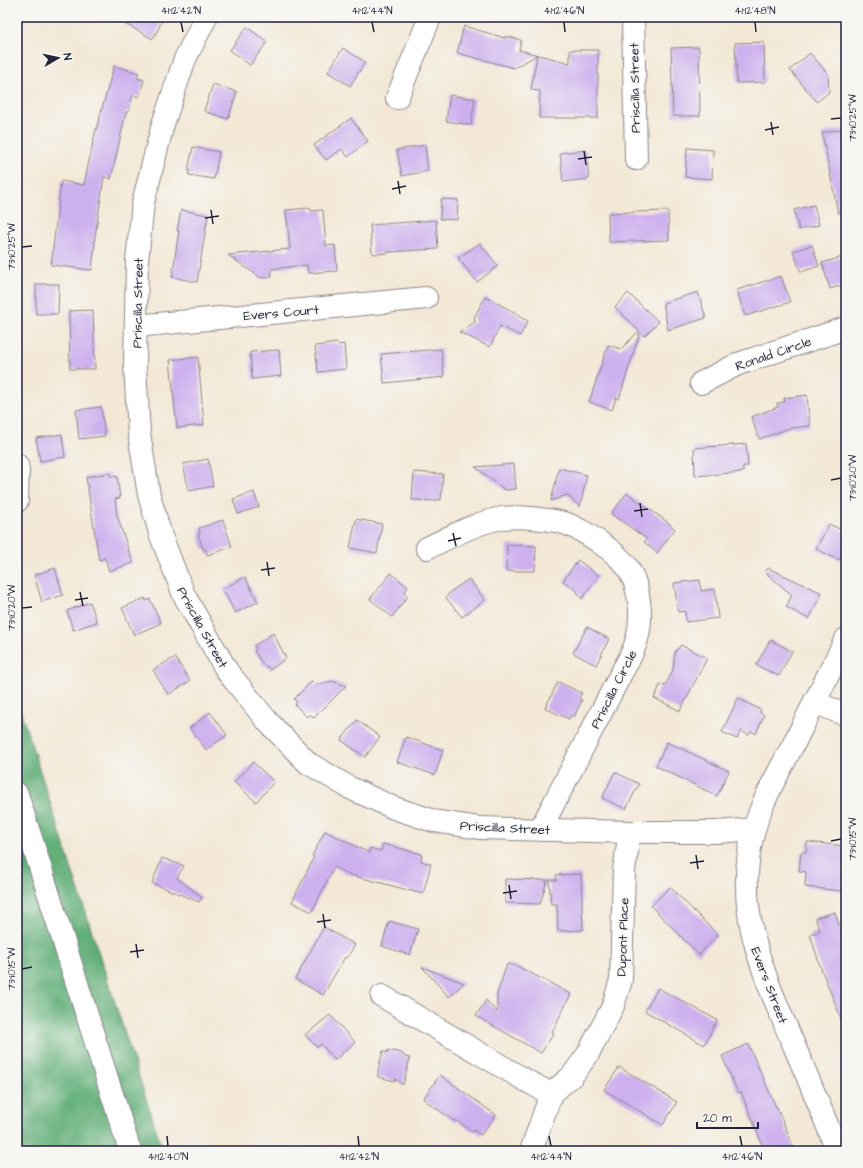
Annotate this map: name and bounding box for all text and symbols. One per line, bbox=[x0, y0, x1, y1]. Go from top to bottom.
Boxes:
text: 41°12'42"N bbox=[161, 4, 201, 18]
text: 41°12'44"N bbox=[351, 4, 393, 18]
text: 41°12'46"N bbox=[544, 4, 584, 18]
text: 41°12'48"N bbox=[735, 4, 775, 18]
north arrow bbox=[38, 38, 78, 78]
street label: Priscilla Street bbox=[625, 42, 645, 133]
text: N bbox=[59, 52, 75, 61]
text: 73°10'25"W bbox=[846, 94, 860, 142]
text: 73°10'25"W bbox=[5, 223, 19, 271]
street label: Priscilla Street bbox=[128, 257, 148, 348]
street label: Evers Court bbox=[242, 301, 320, 325]
street label: Ronald Circle bbox=[733, 333, 814, 375]
text: 73°10'20"W bbox=[846, 454, 860, 501]
text: 73°10'20"W bbox=[5, 584, 19, 631]
street label: Priscilla Street bbox=[172, 584, 232, 672]
street label: Priscilla Circle bbox=[586, 647, 641, 732]
street label: Priscilla Street bbox=[459, 817, 551, 839]
text: 73°10'15"W bbox=[846, 817, 860, 860]
street label: Dupont Place bbox=[613, 897, 633, 977]
street label: Evers Street bbox=[746, 945, 792, 1027]
text: 73°10'15"W bbox=[5, 947, 19, 990]
scale bar bbox=[697, 1104, 758, 1130]
text: 20 m bbox=[703, 1110, 732, 1127]
text: 41°12'40"N bbox=[148, 1150, 188, 1164]
text: 41°12'42"N bbox=[339, 1150, 379, 1164]
text: 41°12'44"N bbox=[530, 1150, 572, 1164]
text: 41°12'46"N bbox=[722, 1150, 762, 1164]

